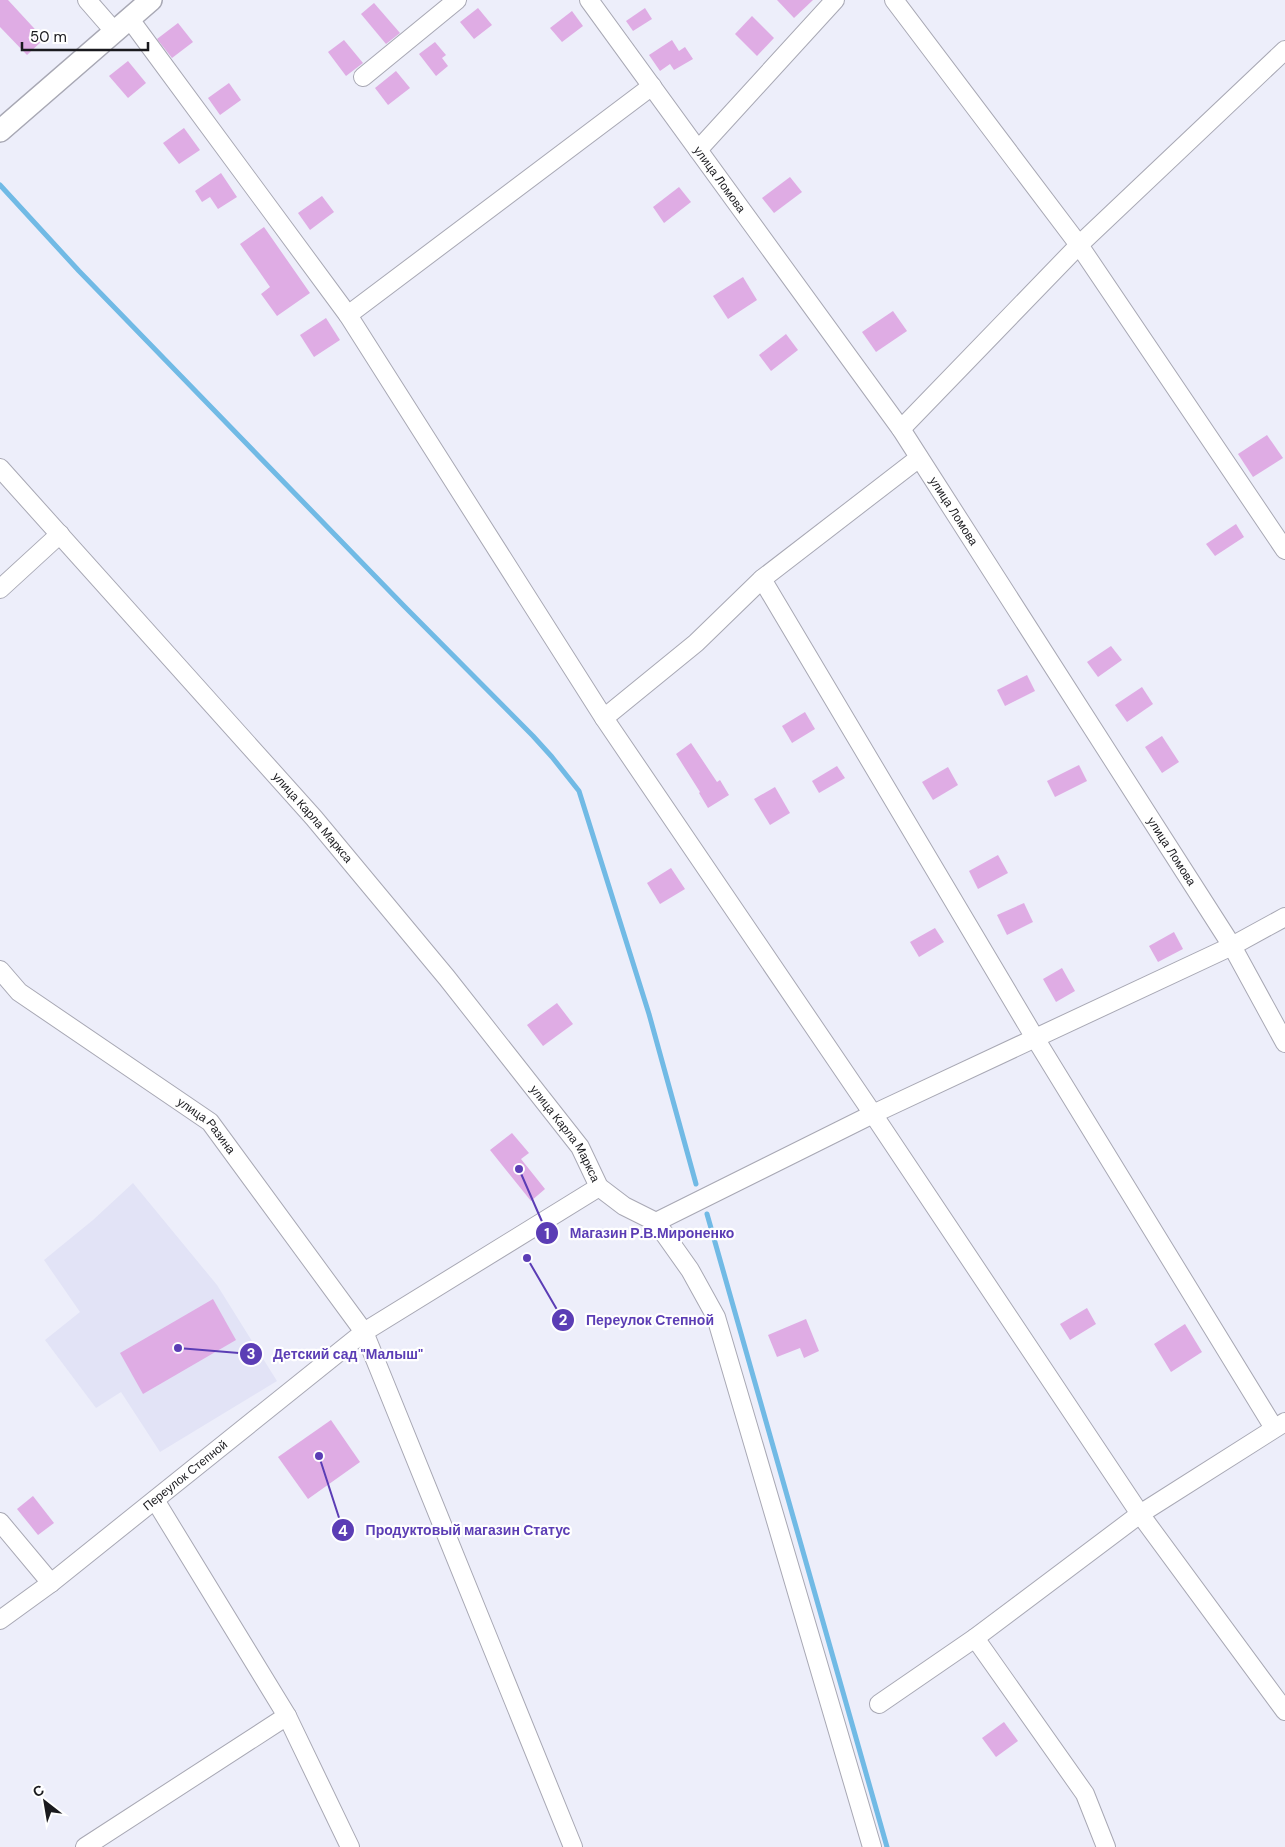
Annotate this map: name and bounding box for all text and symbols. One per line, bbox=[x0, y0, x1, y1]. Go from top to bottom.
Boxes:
scale bar bbox=[22, 20, 149, 52]
text: 50 m bbox=[30, 27, 67, 47]
street label: улица Ломова bbox=[690, 143, 749, 216]
street label: улица Ломова bbox=[926, 474, 982, 549]
street label: улица Карла Маркса bbox=[269, 769, 356, 867]
street label: улица Ломова bbox=[1143, 814, 1200, 889]
street label: улица Карла Маркса bbox=[526, 1082, 604, 1185]
street label: улица Разина bbox=[174, 1094, 239, 1158]
callout: Магазин Р.В.Мироненко bbox=[534, 1219, 744, 1248]
text: 1 bbox=[544, 1224, 550, 1244]
text: Магазин Р.В.Мироненко bbox=[570, 1224, 734, 1242]
callout: Переулок Степной bbox=[551, 1305, 724, 1334]
text: 2 bbox=[559, 1310, 568, 1330]
text: Переулок Степной bbox=[586, 1311, 714, 1329]
callout: Детский сад "Малыш" bbox=[238, 1340, 433, 1369]
text: 3 bbox=[246, 1344, 256, 1364]
text: Детский сад "Малыш" bbox=[273, 1345, 423, 1363]
street label: Переулок Степной bbox=[140, 1437, 231, 1514]
callout: Продуктовый магазин Статус bbox=[331, 1516, 580, 1545]
text: 4 bbox=[338, 1521, 348, 1541]
text: Продуктовый магазин Статус bbox=[366, 1521, 571, 1539]
north arrow bbox=[20, 1777, 70, 1827]
text: С bbox=[29, 1781, 47, 1801]

